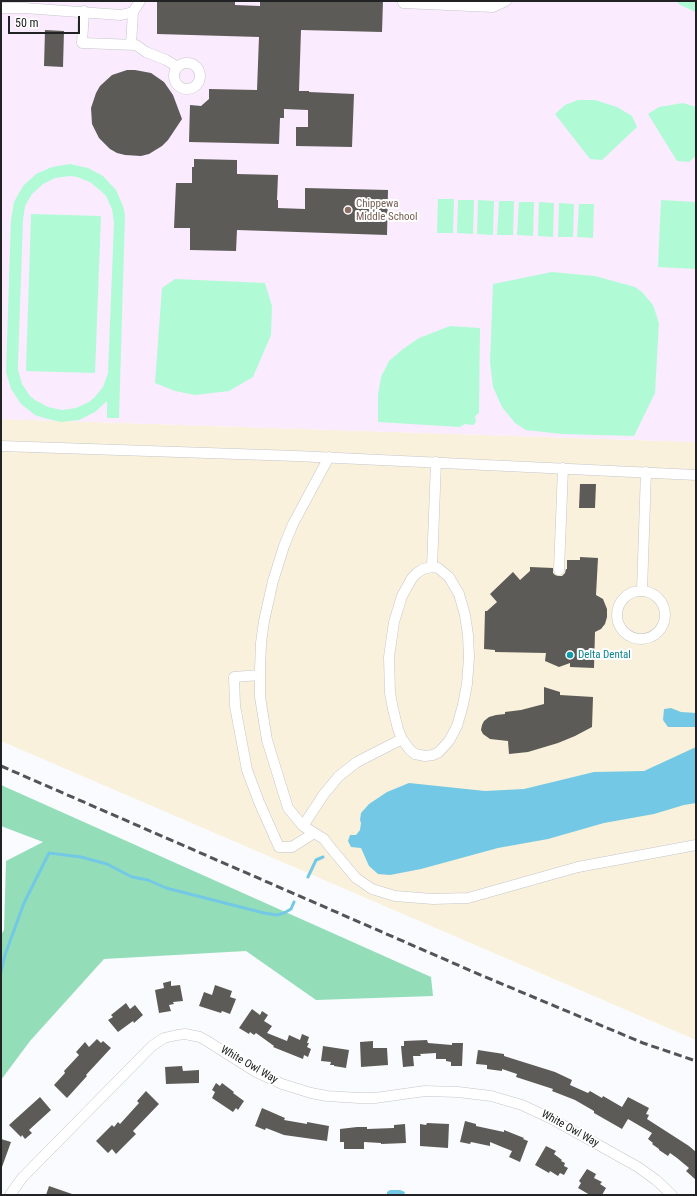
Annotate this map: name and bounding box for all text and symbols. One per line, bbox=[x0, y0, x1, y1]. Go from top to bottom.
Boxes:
scale bar bbox=[10, 8, 82, 34]
text: 50 m bbox=[15, 16, 39, 30]
place label: Chippewa Middle School bbox=[356, 197, 418, 223]
marker: Chippewa Middle School bbox=[343, 205, 353, 215]
place label: Delta Dental bbox=[578, 648, 631, 662]
marker: Delta Dental bbox=[565, 650, 575, 660]
street label: White Owl Way bbox=[218, 1043, 280, 1087]
street label: White Owl Way bbox=[539, 1108, 601, 1150]

